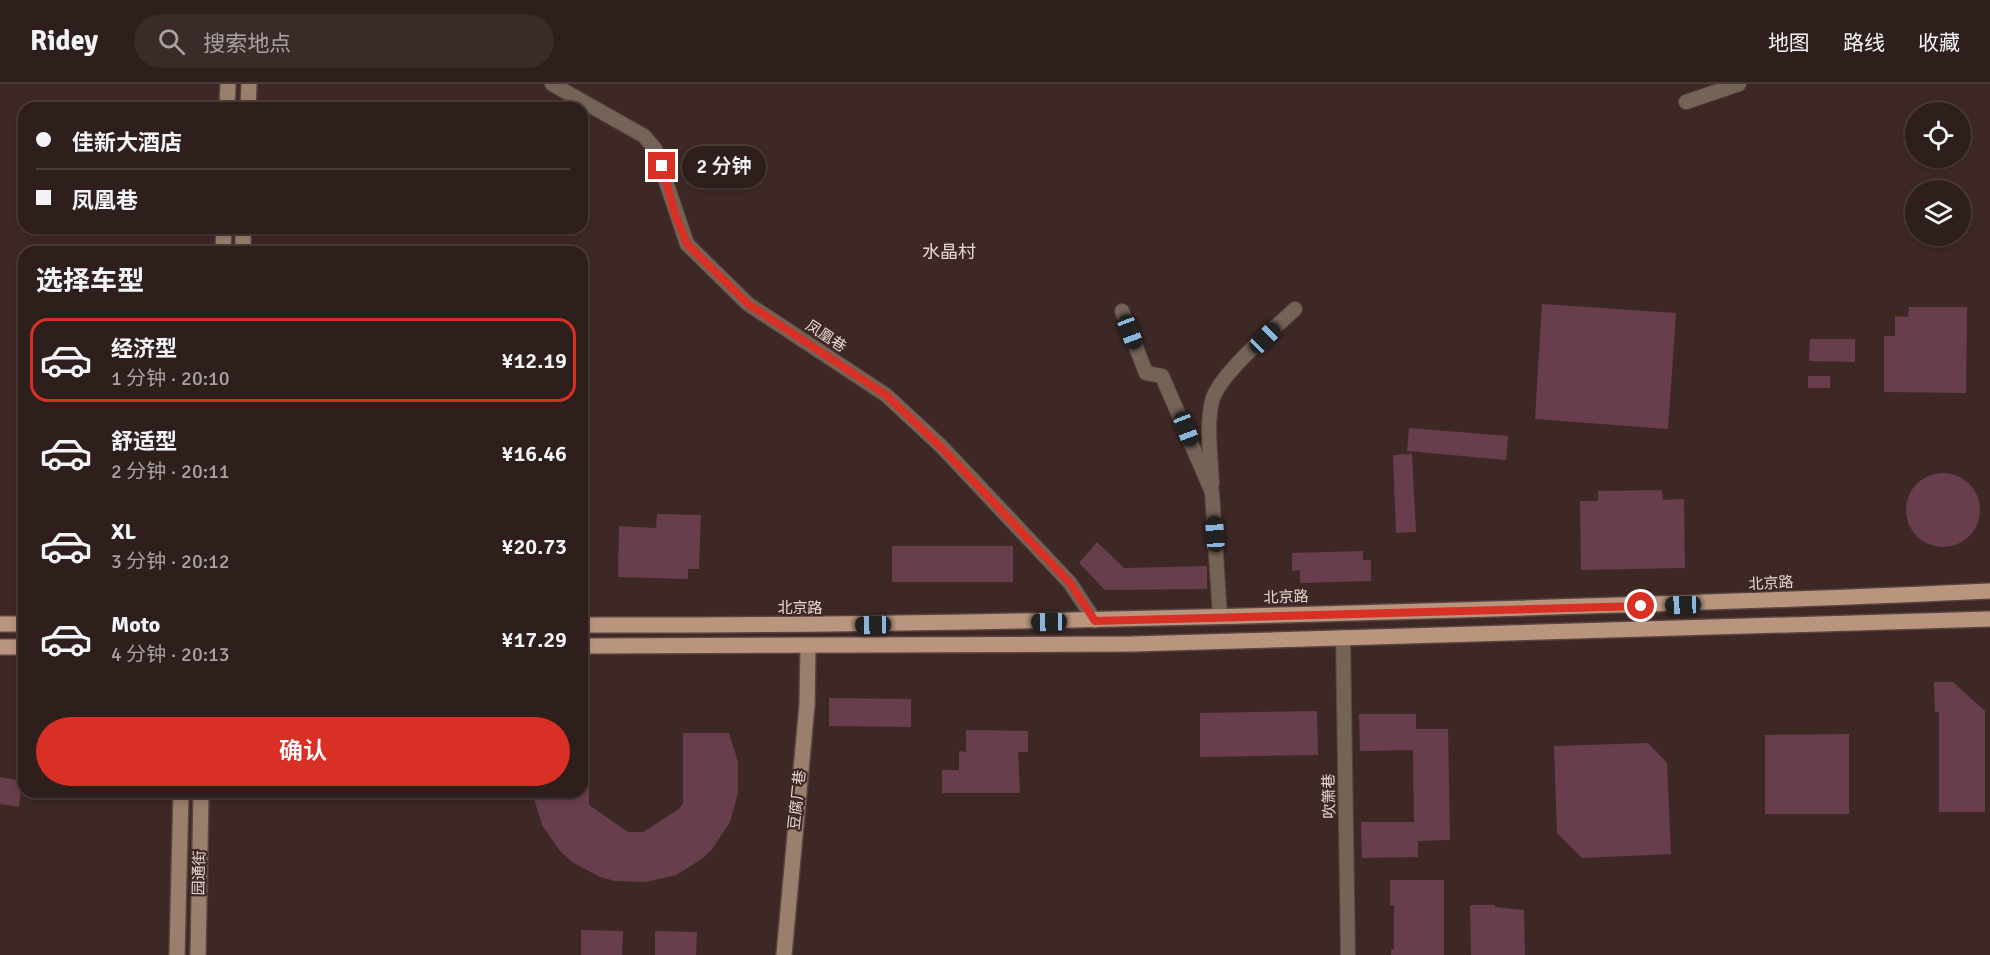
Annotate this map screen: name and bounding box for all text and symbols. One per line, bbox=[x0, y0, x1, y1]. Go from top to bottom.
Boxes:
search box bbox=[134, 14, 554, 68]
text: Ridey bbox=[30, 24, 98, 58]
icon: search bbox=[155, 25, 188, 58]
text: 搜索地点 bbox=[203, 30, 291, 57]
text: 地图 bbox=[1768, 30, 1810, 56]
text: 路线 bbox=[1843, 30, 1885, 56]
text: 收藏 bbox=[1918, 30, 1960, 56]
map controls bbox=[1905, 102, 1971, 246]
button: locate bbox=[1905, 102, 1971, 168]
text: 佳新大酒店 bbox=[72, 129, 182, 156]
callout: 2 分钟 bbox=[683, 145, 767, 187]
route end bbox=[648, 152, 675, 179]
text: 2 分钟 bbox=[696, 154, 752, 179]
button: layers bbox=[1905, 180, 1971, 246]
text: 凤凰巷 bbox=[72, 187, 138, 214]
district label: 水晶村 bbox=[922, 241, 976, 263]
text: 选择车型 bbox=[36, 265, 144, 298]
car bbox=[1115, 312, 1145, 352]
street label: 凤凰巷 bbox=[802, 316, 850, 356]
car bbox=[1246, 319, 1284, 357]
icon: car bbox=[39, 333, 93, 387]
text: 经济型 bbox=[111, 335, 177, 362]
text: ¥12.19 bbox=[502, 347, 567, 374]
text: 1 分钟 · 20:10 bbox=[111, 366, 230, 391]
car bbox=[1171, 409, 1201, 449]
icon: car bbox=[39, 426, 93, 480]
text: 舒适型 bbox=[111, 428, 177, 455]
text: ¥16.46 bbox=[502, 440, 567, 467]
text: 2 分钟 · 20:11 bbox=[111, 459, 230, 484]
car bbox=[1205, 515, 1225, 553]
text: XL bbox=[111, 518, 136, 545]
icon: car bbox=[39, 519, 93, 573]
text: ¥20.73 bbox=[502, 533, 567, 560]
text: 3 分钟 · 20:12 bbox=[111, 549, 230, 574]
street label: 北京路 bbox=[1748, 573, 1794, 593]
street label: 北京路 bbox=[1263, 587, 1309, 607]
route start bbox=[1627, 592, 1654, 619]
car bbox=[1665, 595, 1701, 615]
street label: 北京路 bbox=[777, 599, 823, 617]
text: Moto bbox=[111, 611, 160, 638]
icon: car bbox=[39, 612, 93, 666]
car bbox=[1031, 613, 1067, 631]
car bbox=[855, 616, 891, 634]
text: ¥17.29 bbox=[502, 626, 567, 653]
text: 4 分钟 · 20:13 bbox=[111, 642, 230, 667]
button: 确认 bbox=[36, 717, 570, 786]
street label: 豆腐厂巷 bbox=[785, 769, 809, 831]
street label: 吹箫巷 bbox=[1320, 773, 1338, 819]
street label: 园通街 bbox=[190, 850, 208, 896]

